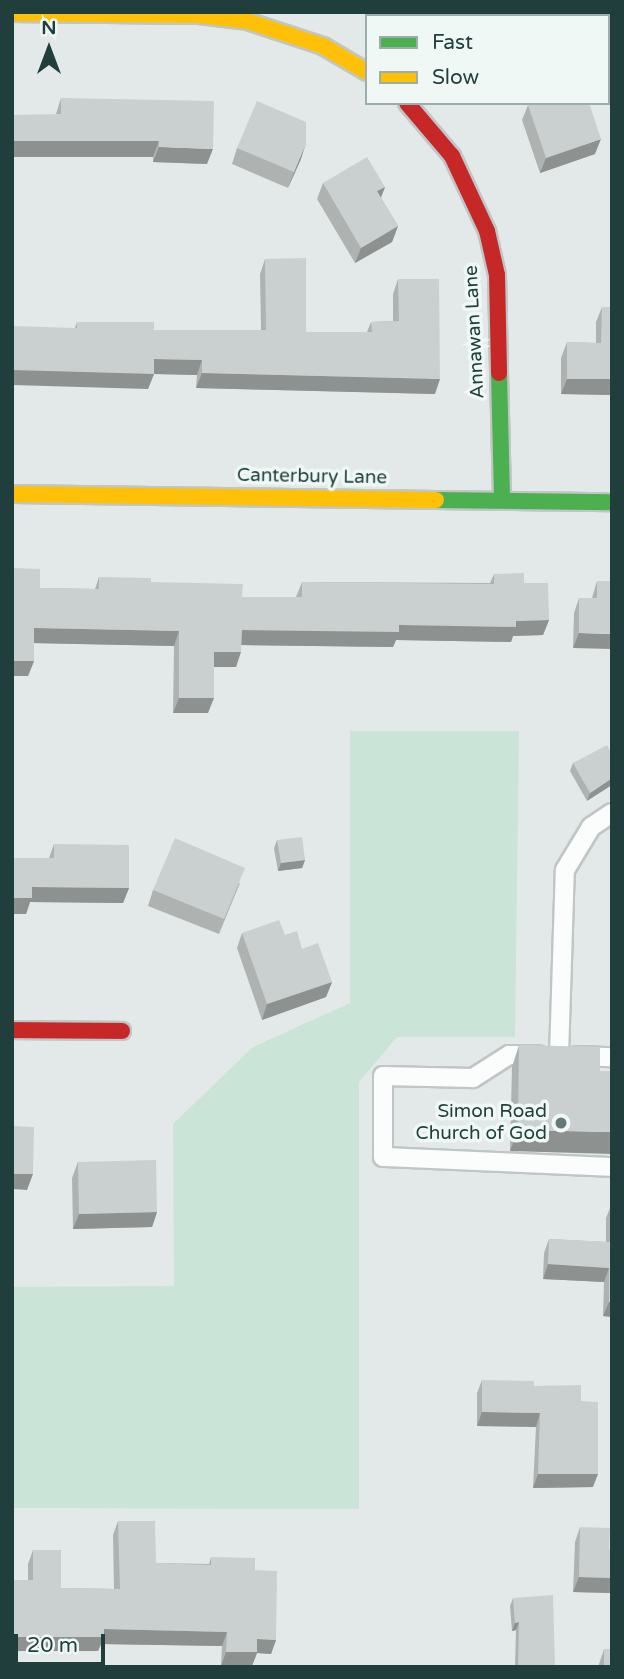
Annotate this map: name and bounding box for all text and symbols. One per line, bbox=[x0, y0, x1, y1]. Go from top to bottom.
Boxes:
north arrow bbox=[14, 14, 84, 84]
legend bbox=[365, 14, 610, 105]
text: N bbox=[41, 17, 57, 39]
text: Fast bbox=[432, 30, 473, 55]
text: Slow bbox=[432, 65, 479, 90]
street label: Annawan Lane bbox=[460, 265, 490, 399]
street label: Canterbury Lane bbox=[237, 464, 387, 490]
place label: Simon Road Church of God bbox=[416, 1101, 547, 1145]
marker: Simon Road Church of God bbox=[553, 1115, 569, 1131]
scale bar bbox=[18, 1620, 108, 1664]
text: 20 m bbox=[27, 1633, 78, 1658]

